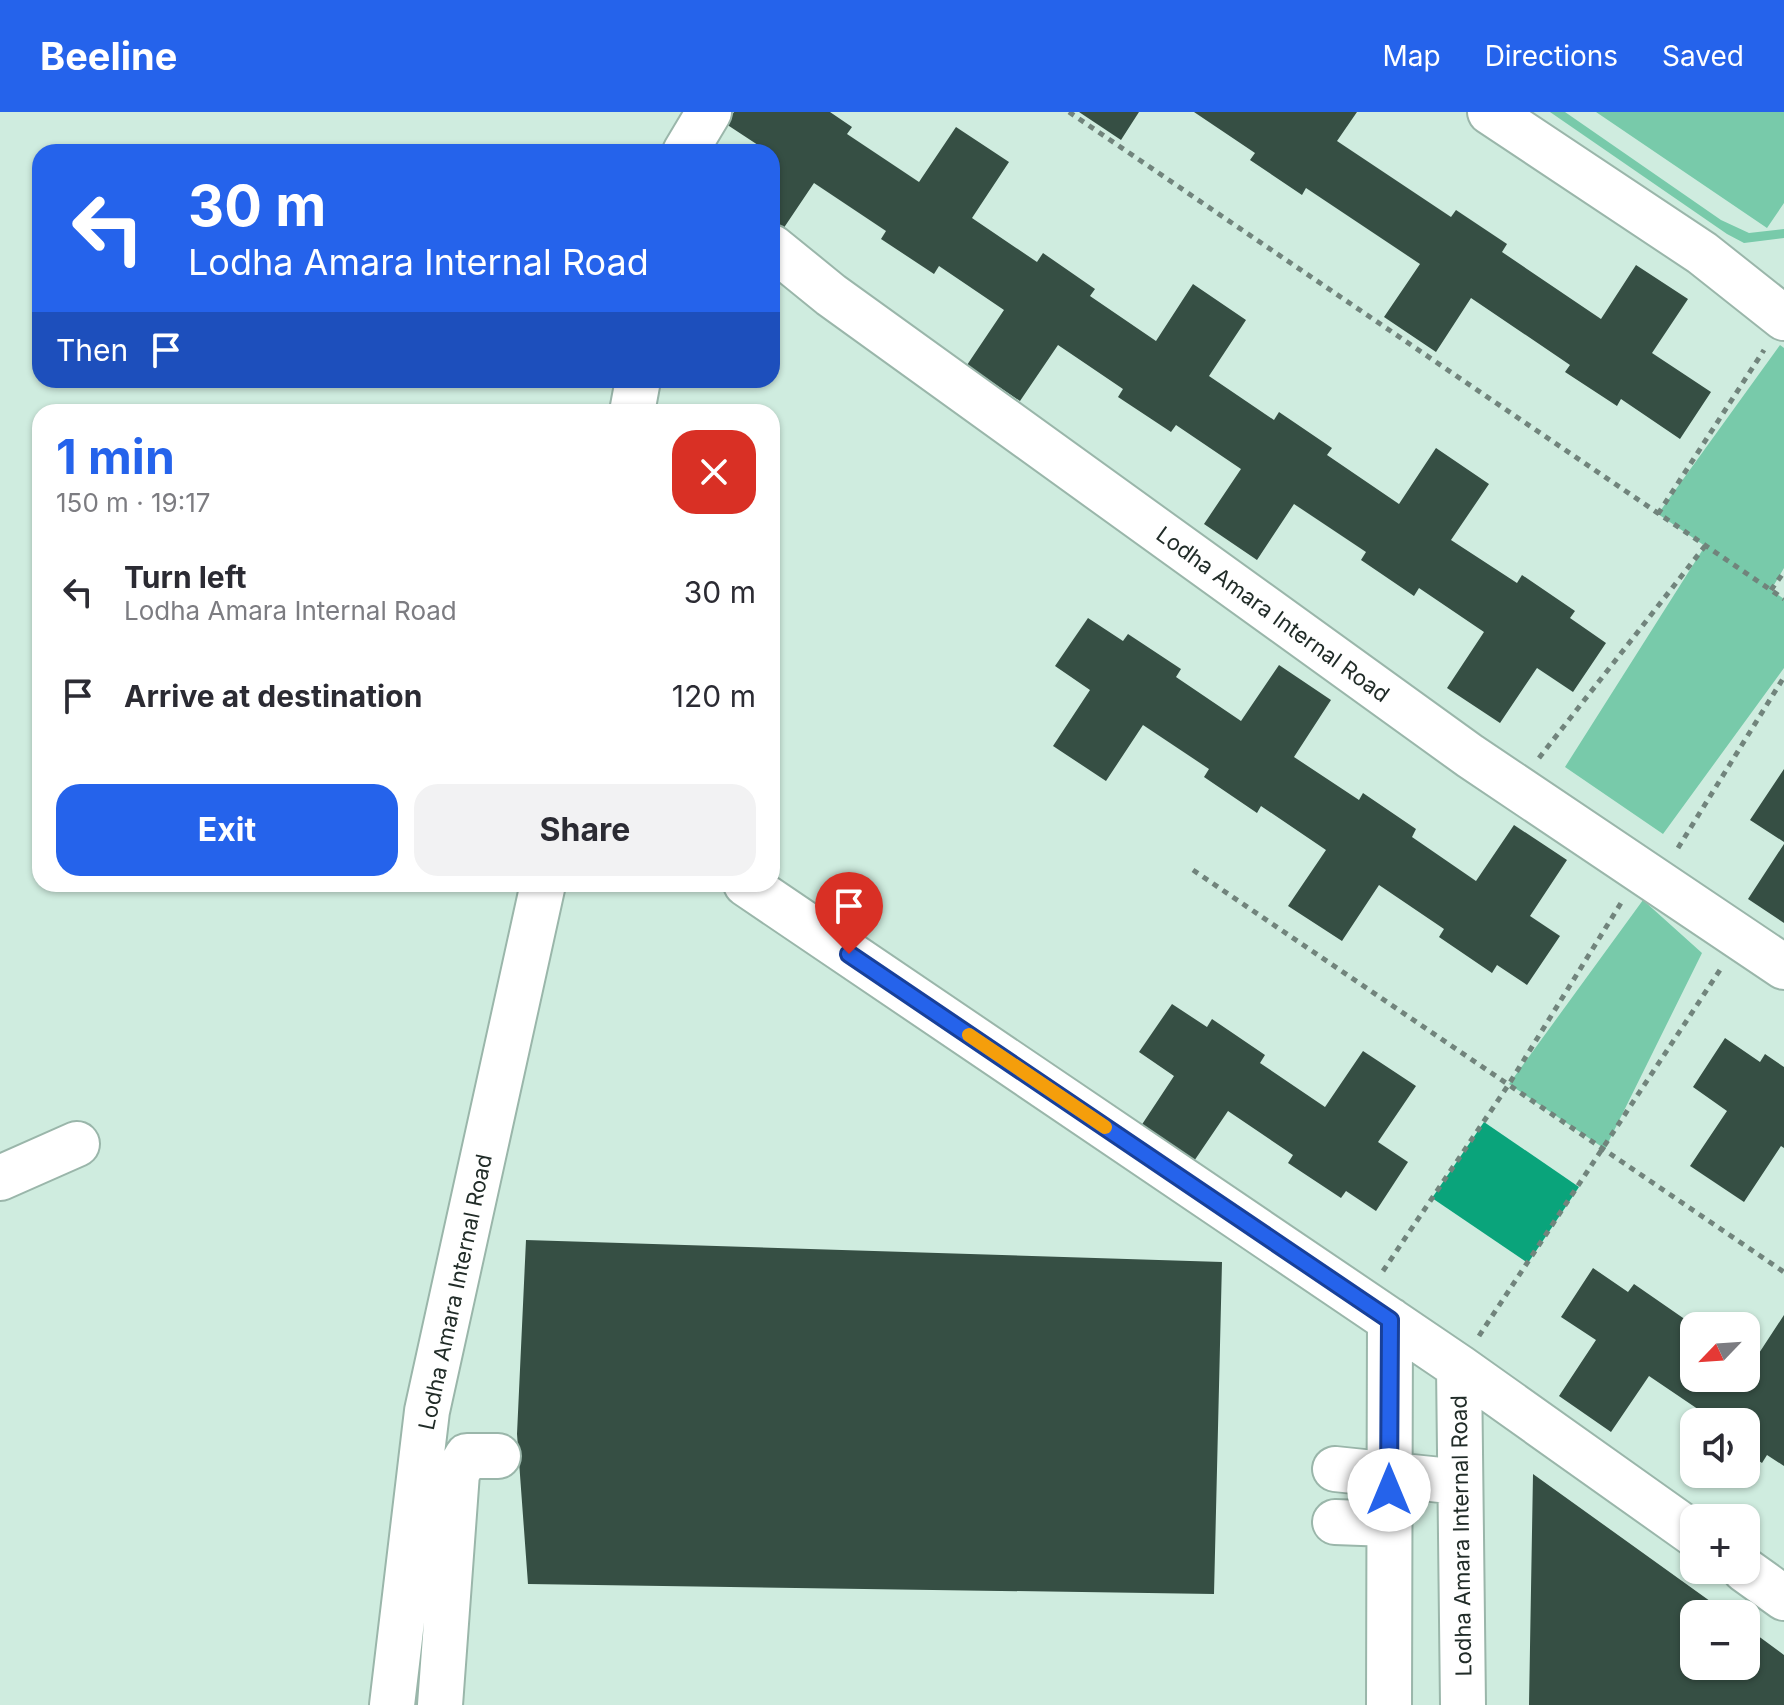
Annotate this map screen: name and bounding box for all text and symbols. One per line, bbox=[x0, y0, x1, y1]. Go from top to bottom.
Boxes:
text: Beeline bbox=[40, 33, 177, 79]
text: Map bbox=[1382, 39, 1441, 73]
text: Directions bbox=[1485, 39, 1618, 73]
text: Saved bbox=[1662, 39, 1744, 73]
text: 30 m bbox=[188, 172, 326, 240]
icon: left bbox=[56, 176, 160, 280]
text: Lodha Amara Internal Road bbox=[188, 240, 649, 284]
icon: arrive bbox=[144, 328, 188, 372]
text: Then bbox=[56, 332, 128, 368]
text: 1 min bbox=[56, 427, 175, 486]
button: close bbox=[672, 430, 756, 514]
text: 150 m · 19:17 bbox=[56, 487, 210, 518]
street label: Lodha Amara Internal Road bbox=[1151, 521, 1395, 707]
text: Turn left bbox=[124, 559, 246, 595]
icon: left bbox=[56, 570, 100, 614]
text: 30 m bbox=[684, 574, 756, 610]
text: Lodha Amara Internal Road bbox=[124, 595, 457, 626]
icon: arrive bbox=[56, 674, 100, 718]
text: Arrive at destination bbox=[124, 678, 422, 714]
text: 120 m bbox=[672, 678, 756, 714]
button: Exit bbox=[56, 784, 398, 876]
button: Share bbox=[414, 784, 756, 876]
pin bbox=[815, 872, 883, 954]
icon: arrive bbox=[827, 884, 871, 928]
street label: Lodha Amara Internal Road bbox=[413, 1152, 497, 1432]
north arrow bbox=[1680, 1312, 1760, 1392]
map controls bbox=[1680, 1312, 1760, 1680]
street label: Lodha Amara Internal Road bbox=[1446, 1395, 1476, 1677]
button: sound bbox=[1680, 1408, 1760, 1488]
position arrow bbox=[1347, 1448, 1431, 1532]
button: + bbox=[1680, 1504, 1760, 1584]
button: − bbox=[1680, 1600, 1760, 1680]

